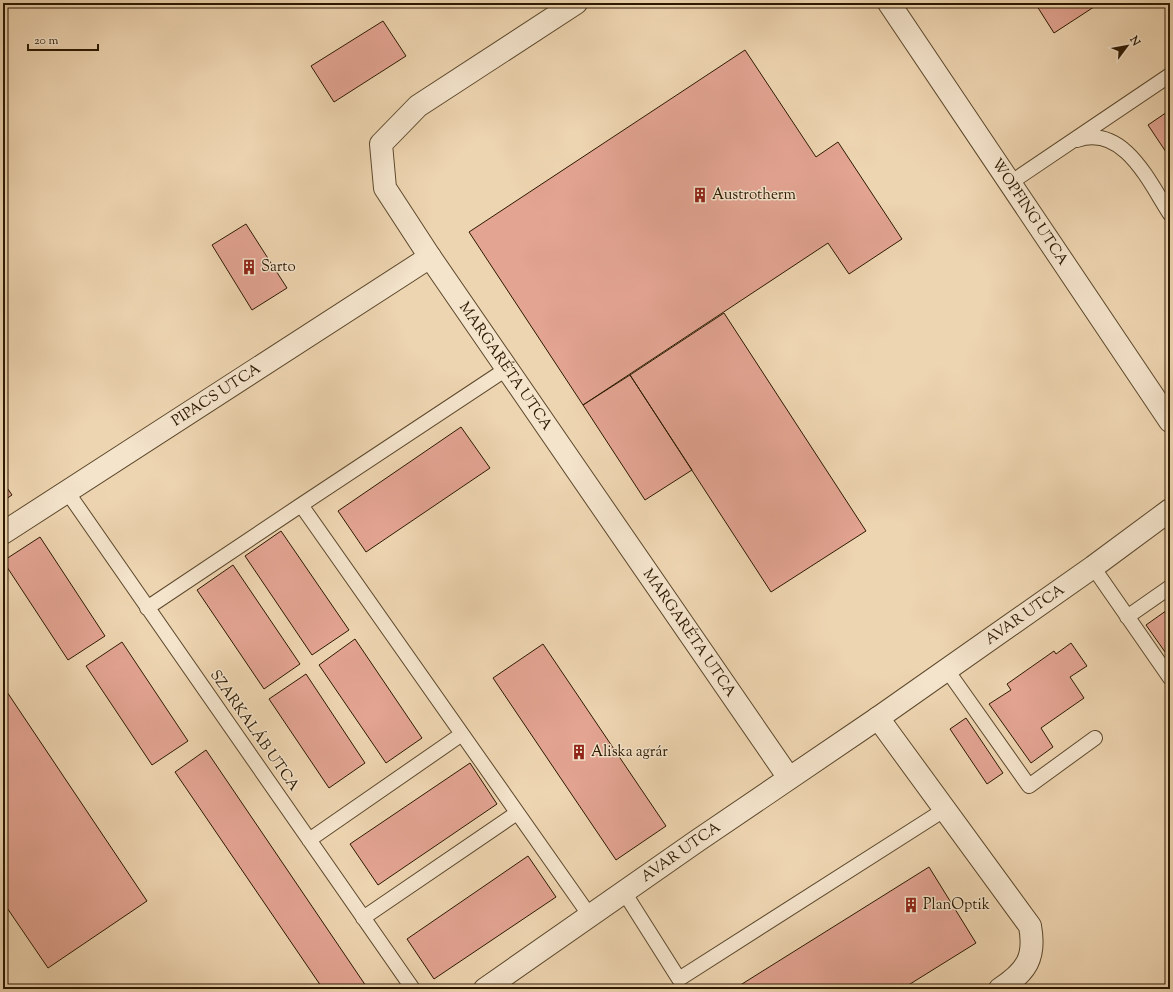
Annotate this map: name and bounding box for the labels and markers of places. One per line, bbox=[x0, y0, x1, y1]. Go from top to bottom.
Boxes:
place label: Austrotherm bbox=[712, 185, 796, 206]
building icon: Austrotherm bbox=[691, 186, 709, 204]
place label: Sarto bbox=[261, 257, 296, 278]
building icon: Sarto bbox=[240, 258, 258, 276]
place label: Aliska agrár bbox=[591, 742, 668, 763]
building icon: Aliska agrár bbox=[570, 743, 588, 761]
place label: PlanOptik bbox=[923, 895, 990, 916]
building icon: PlanOptik bbox=[902, 896, 920, 914]

